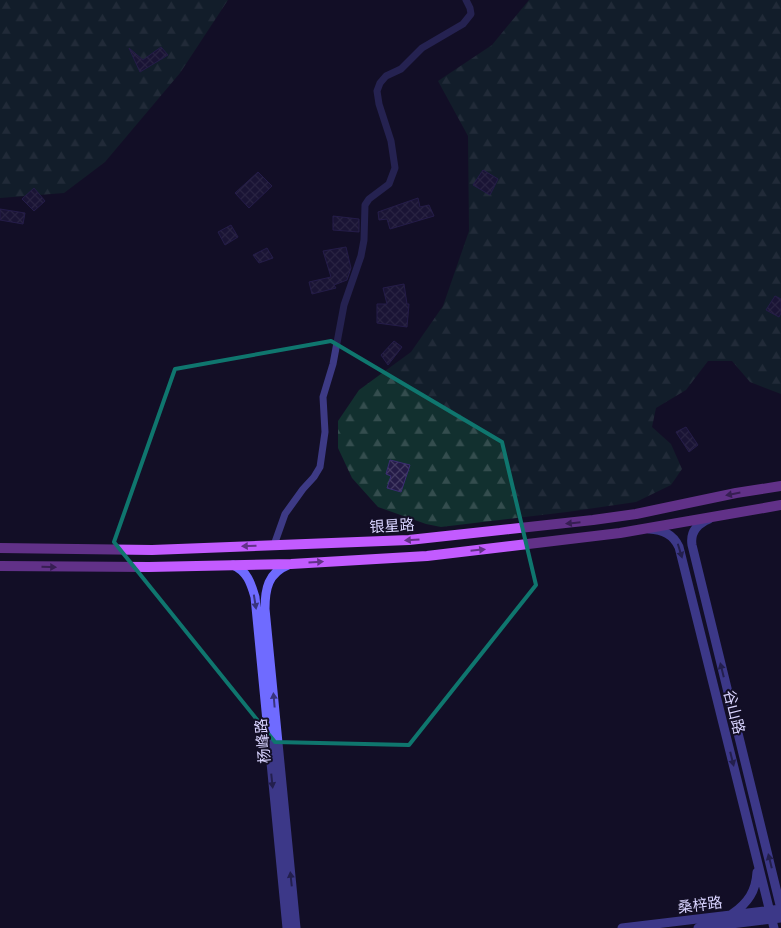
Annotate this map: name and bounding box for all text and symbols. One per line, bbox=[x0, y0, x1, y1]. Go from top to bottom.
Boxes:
one-way arrow bbox=[725, 490, 740, 498]
street label: 银星路 bbox=[369, 516, 415, 537]
one-way arrow bbox=[565, 519, 581, 527]
one-way arrow bbox=[403, 536, 419, 544]
one-way arrow bbox=[241, 543, 257, 551]
one-way arrow bbox=[676, 544, 684, 559]
one-way arrow bbox=[470, 546, 486, 554]
one-way arrow bbox=[308, 558, 324, 566]
one-way arrow bbox=[41, 563, 57, 571]
one-way arrow bbox=[252, 594, 260, 610]
one-way arrow bbox=[718, 662, 726, 677]
street label: 谷山路 bbox=[719, 688, 748, 736]
one-way arrow bbox=[269, 692, 277, 708]
street label: 杨峰路 bbox=[252, 718, 275, 764]
one-way arrow bbox=[728, 752, 736, 767]
one-way arrow bbox=[269, 773, 277, 789]
one-way arrow bbox=[766, 854, 774, 869]
one-way arrow bbox=[287, 871, 295, 887]
street label: 桑梓路 bbox=[677, 893, 724, 918]

